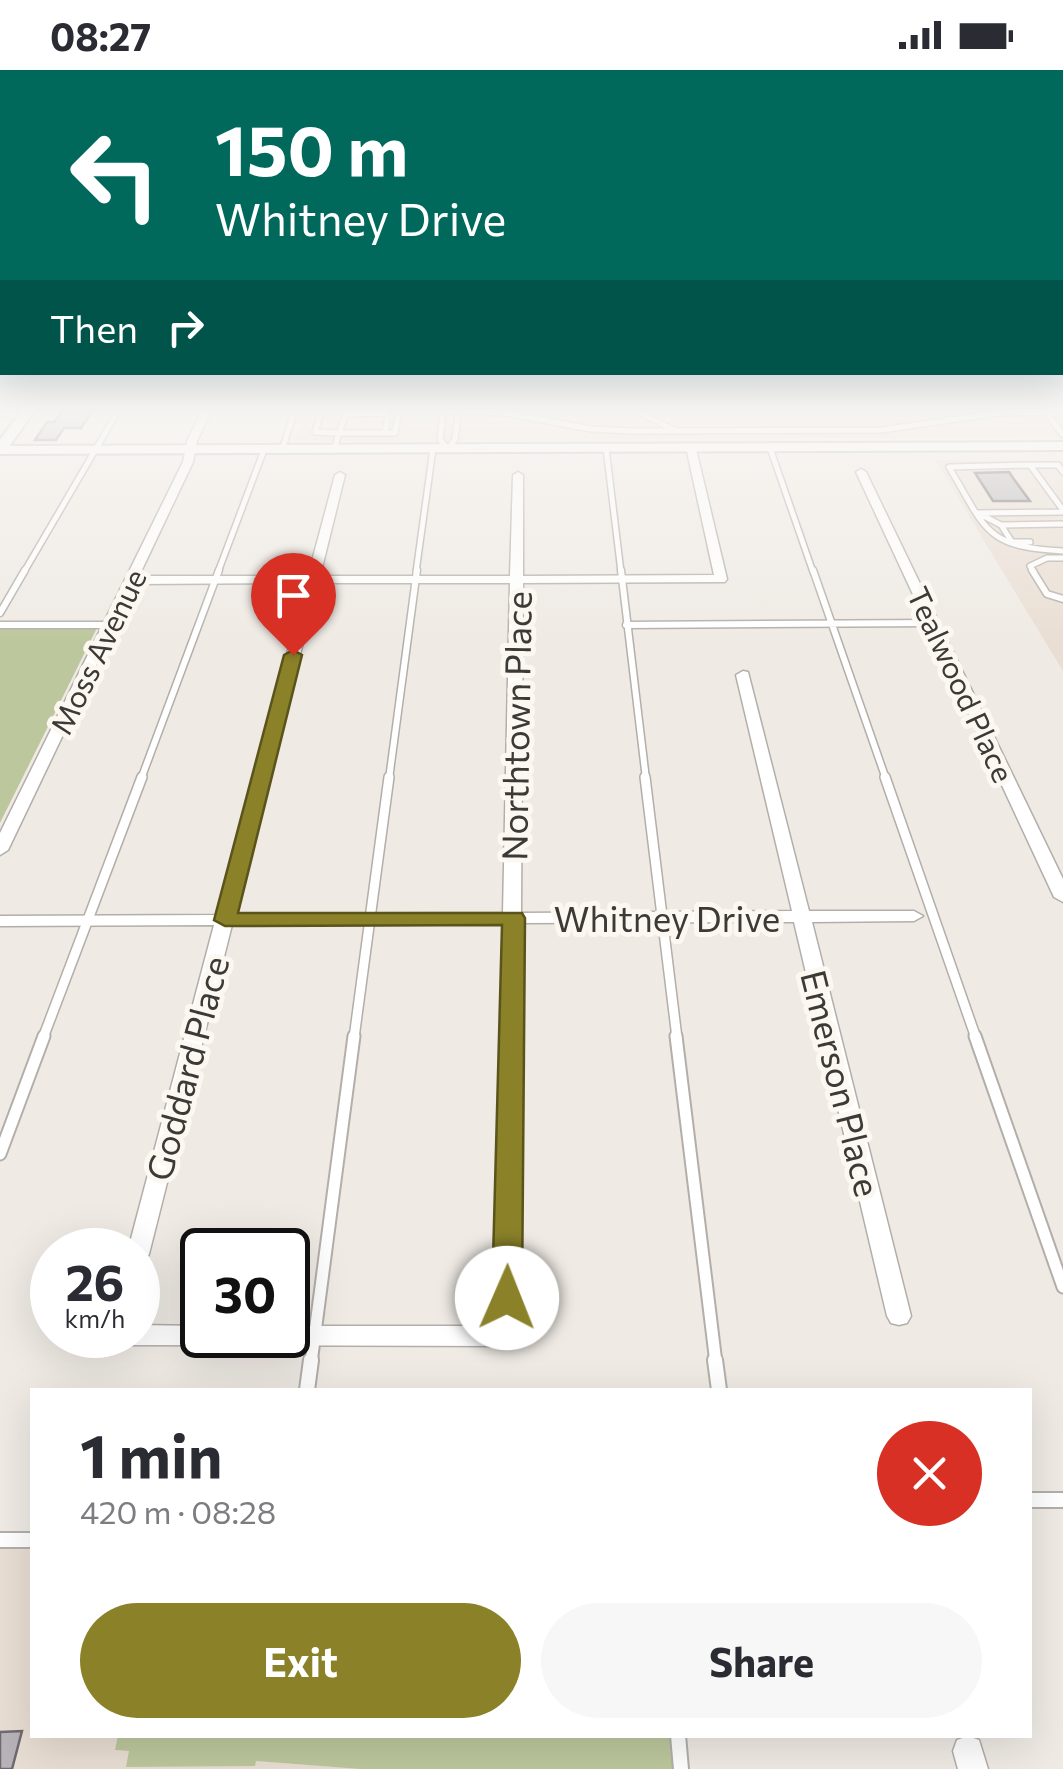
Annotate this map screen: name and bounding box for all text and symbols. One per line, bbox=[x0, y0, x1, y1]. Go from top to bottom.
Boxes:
text: 08:27 bbox=[50, 12, 151, 59]
text: 150 m bbox=[215, 105, 408, 190]
icon: left bbox=[50, 110, 180, 240]
text: Whitney Drive bbox=[215, 190, 506, 245]
icon: right bbox=[158, 300, 213, 355]
text: Then bbox=[50, 304, 138, 351]
pin bbox=[251, 553, 336, 656]
street label: Moss Avenue bbox=[41, 562, 153, 740]
icon: arrive bbox=[266, 568, 321, 623]
street label: Tealwood Place bbox=[901, 580, 1023, 788]
street label: Northtown Place bbox=[491, 591, 539, 861]
street label: Whitney Drive bbox=[554, 896, 780, 939]
street label: Goddard Place bbox=[135, 951, 237, 1185]
street label: Emerson Place bbox=[793, 965, 891, 1201]
speed limit sign: 30 bbox=[180, 1228, 310, 1358]
position arrow bbox=[455, 1246, 559, 1350]
text: 26 bbox=[65, 1250, 124, 1311]
text: km/h bbox=[65, 1303, 125, 1333]
text: 1 min bbox=[80, 1417, 222, 1490]
button: close bbox=[877, 1421, 982, 1526]
text: 420 m · 08:28 bbox=[80, 1491, 276, 1531]
button: Exit bbox=[80, 1603, 521, 1718]
button: Share bbox=[541, 1603, 982, 1718]

